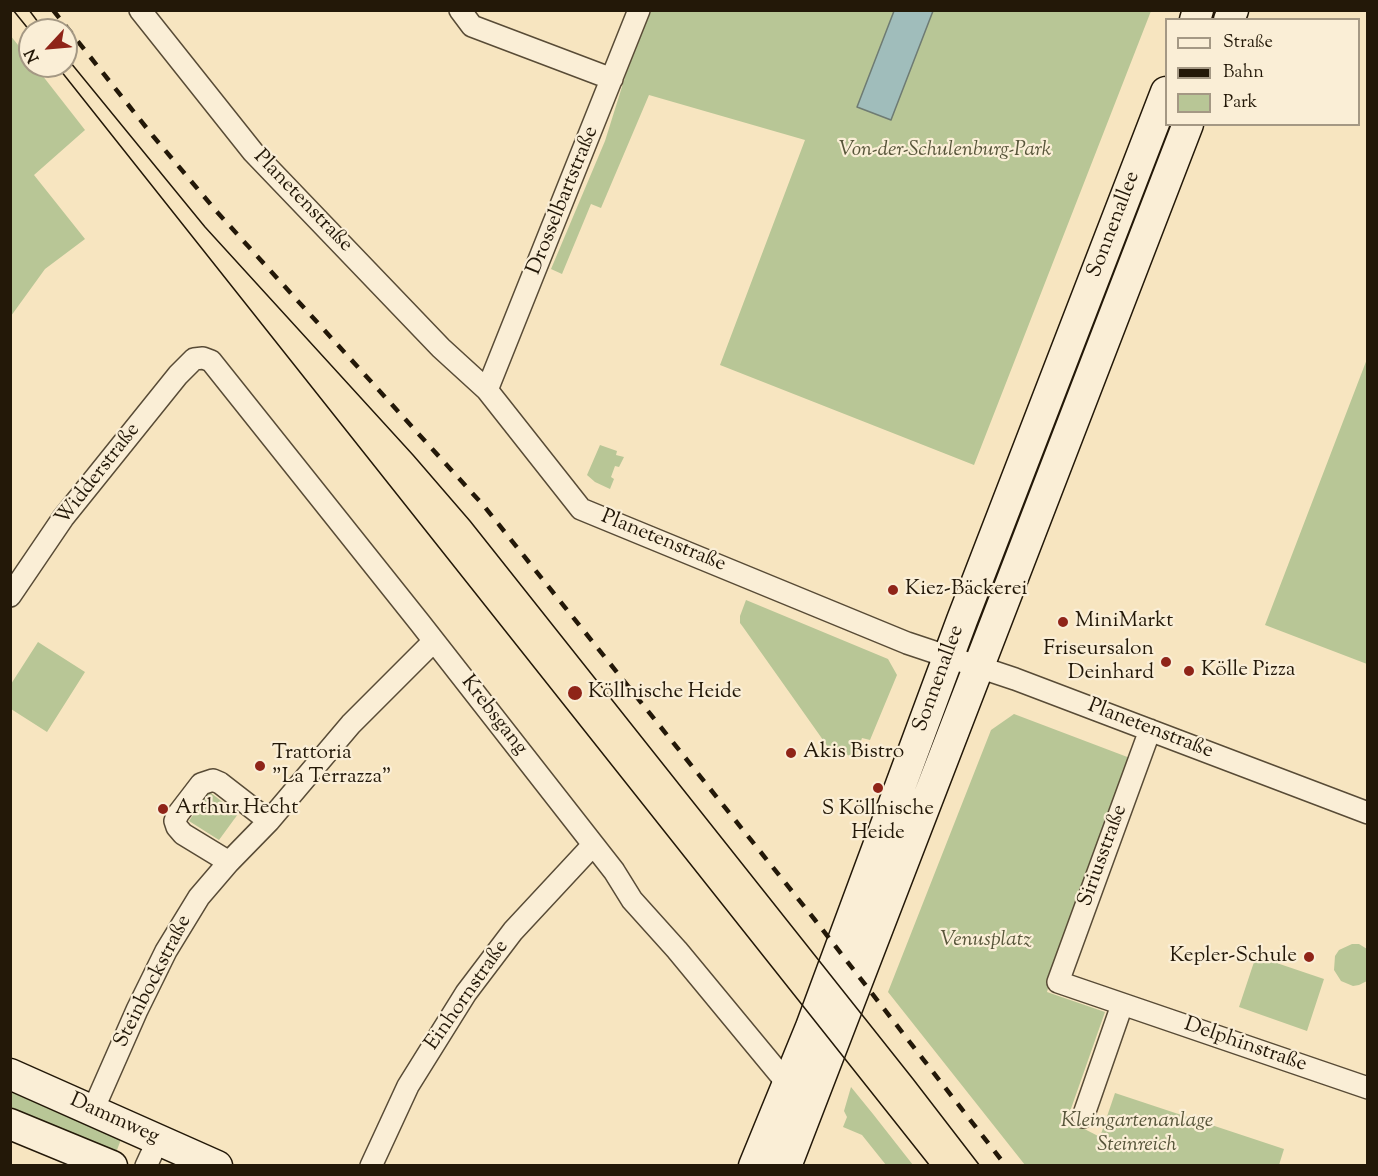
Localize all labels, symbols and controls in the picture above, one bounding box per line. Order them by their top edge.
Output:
north arrow [18,18,78,78]
legend [1165,18,1360,126]
text: Straße [1223,30,1273,56]
text: N [20,44,46,66]
text: Bahn [1223,60,1264,86]
text: Park [1223,90,1257,116]
street label: Drosselbartstraße [523,123,605,279]
park label: Von-der-Schulenburg-Park [839,138,1051,164]
street label: Planetenstraße [247,146,357,258]
street label: Sonnenallee [1083,168,1147,282]
street label: Widderstraße [51,419,147,531]
street label: Planetenstraße [597,506,729,578]
place label: Kiez-Bäckerei [905,577,1027,603]
marker: Kiez-Bäckerei [886,583,900,597]
place label: MiniMarkt [1075,609,1174,635]
marker: MiniMarkt [1056,615,1070,629]
street label: Sonnenallee [909,622,971,736]
place label: Friseursalon Deinhard [1043,637,1154,687]
marker: Friseursalon Deinhard [1159,655,1173,669]
place label: Kölle Pizza [1201,658,1295,684]
marker: Kölle Pizza [1182,664,1196,678]
street label: Krebsgang [454,671,532,761]
place label: Köllnische Heide [588,680,741,706]
marker: Köllnische Heide [566,684,584,702]
street label: Planetenstraße [1084,694,1216,766]
place label: Akis Bistro [803,740,904,766]
place label: Trattoria "La Terrazza" [272,741,391,791]
marker: Akis Bistro [784,746,798,760]
marker: Trattoria "La Terrazza" [253,759,267,773]
marker: S Köllnische Heide [871,781,885,795]
place label: Arthur Hecht [175,796,298,822]
place label: S Köllnische Heide [822,797,934,847]
marker: Arthur Hecht [156,802,170,816]
street label: Siriusstraße [1074,802,1134,910]
street label: Steinbockstraße [110,912,198,1052]
park label: Venusplatz [940,928,1032,954]
street label: Einhornstraße [421,936,515,1056]
place label: Kepler-Schule [1170,944,1297,970]
marker: Kepler-Schule [1302,950,1316,964]
street label: Delphinstraße [1180,1013,1310,1079]
street label: Dammweg [65,1089,163,1151]
park label: Kleingartenanlage Steinreich [1061,1109,1213,1159]

